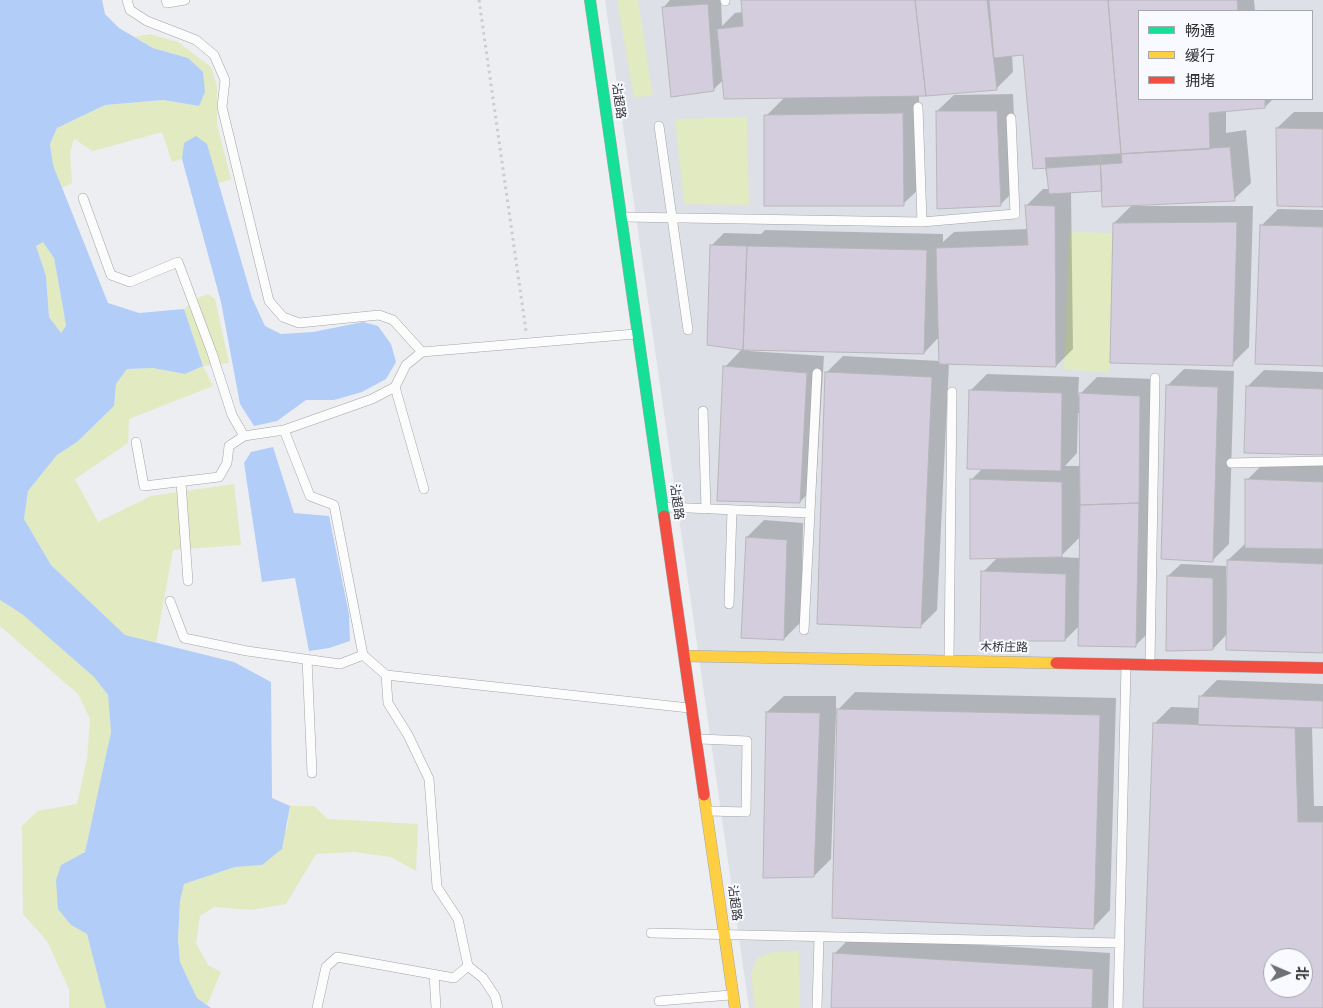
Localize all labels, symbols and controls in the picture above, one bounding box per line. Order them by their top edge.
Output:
legend [1138,10,1313,100]
text: 畅通 [1185,22,1215,40]
text: 缓行 [1185,47,1215,65]
text: 拥堵 [1185,72,1215,90]
street label: 沾超路 [608,82,628,120]
street label: 沾超路 [666,483,686,521]
street label: 木桥庄路 [980,640,1028,656]
street label: 沾超路 [724,884,744,922]
north arrow [1263,948,1313,998]
text: 北 [1294,966,1310,980]

